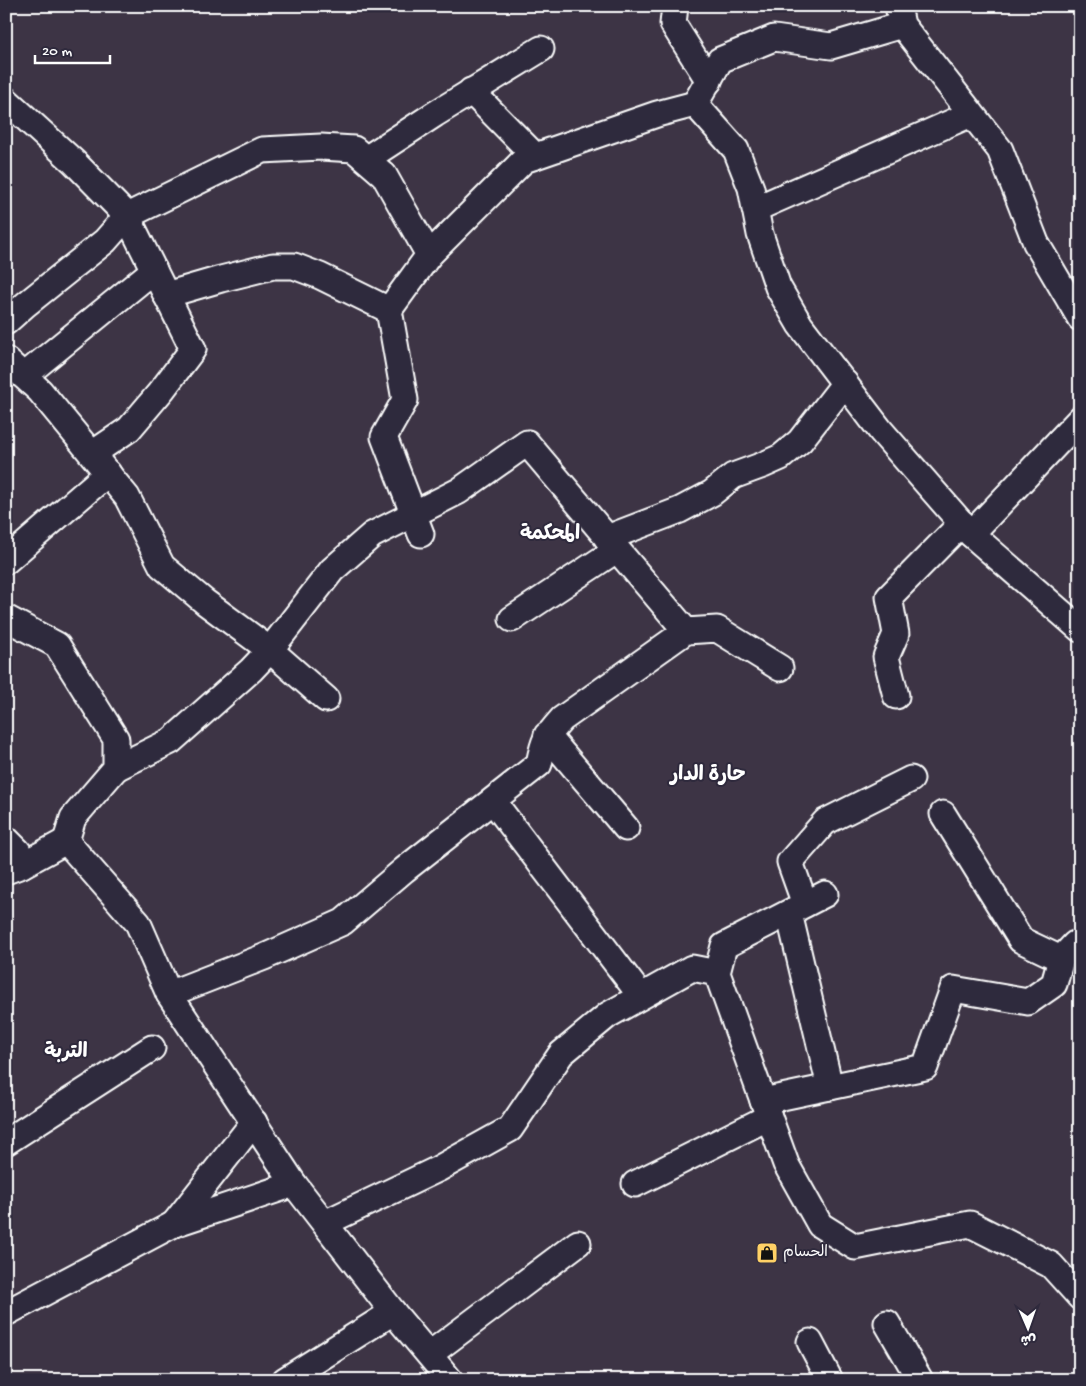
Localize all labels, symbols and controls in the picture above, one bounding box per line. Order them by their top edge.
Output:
scale bar [35,32,110,64]
text: 20 m [42,43,72,61]
district label: المحكمة [520,523,580,547]
district label: حارة الدار [668,764,746,788]
district label: التربة [44,1041,88,1065]
shop icon: الحسام [755,1241,779,1265]
place label: الحسام [783,1244,828,1262]
north arrow [1004,1304,1054,1354]
text: ش [1020,1330,1036,1347]

